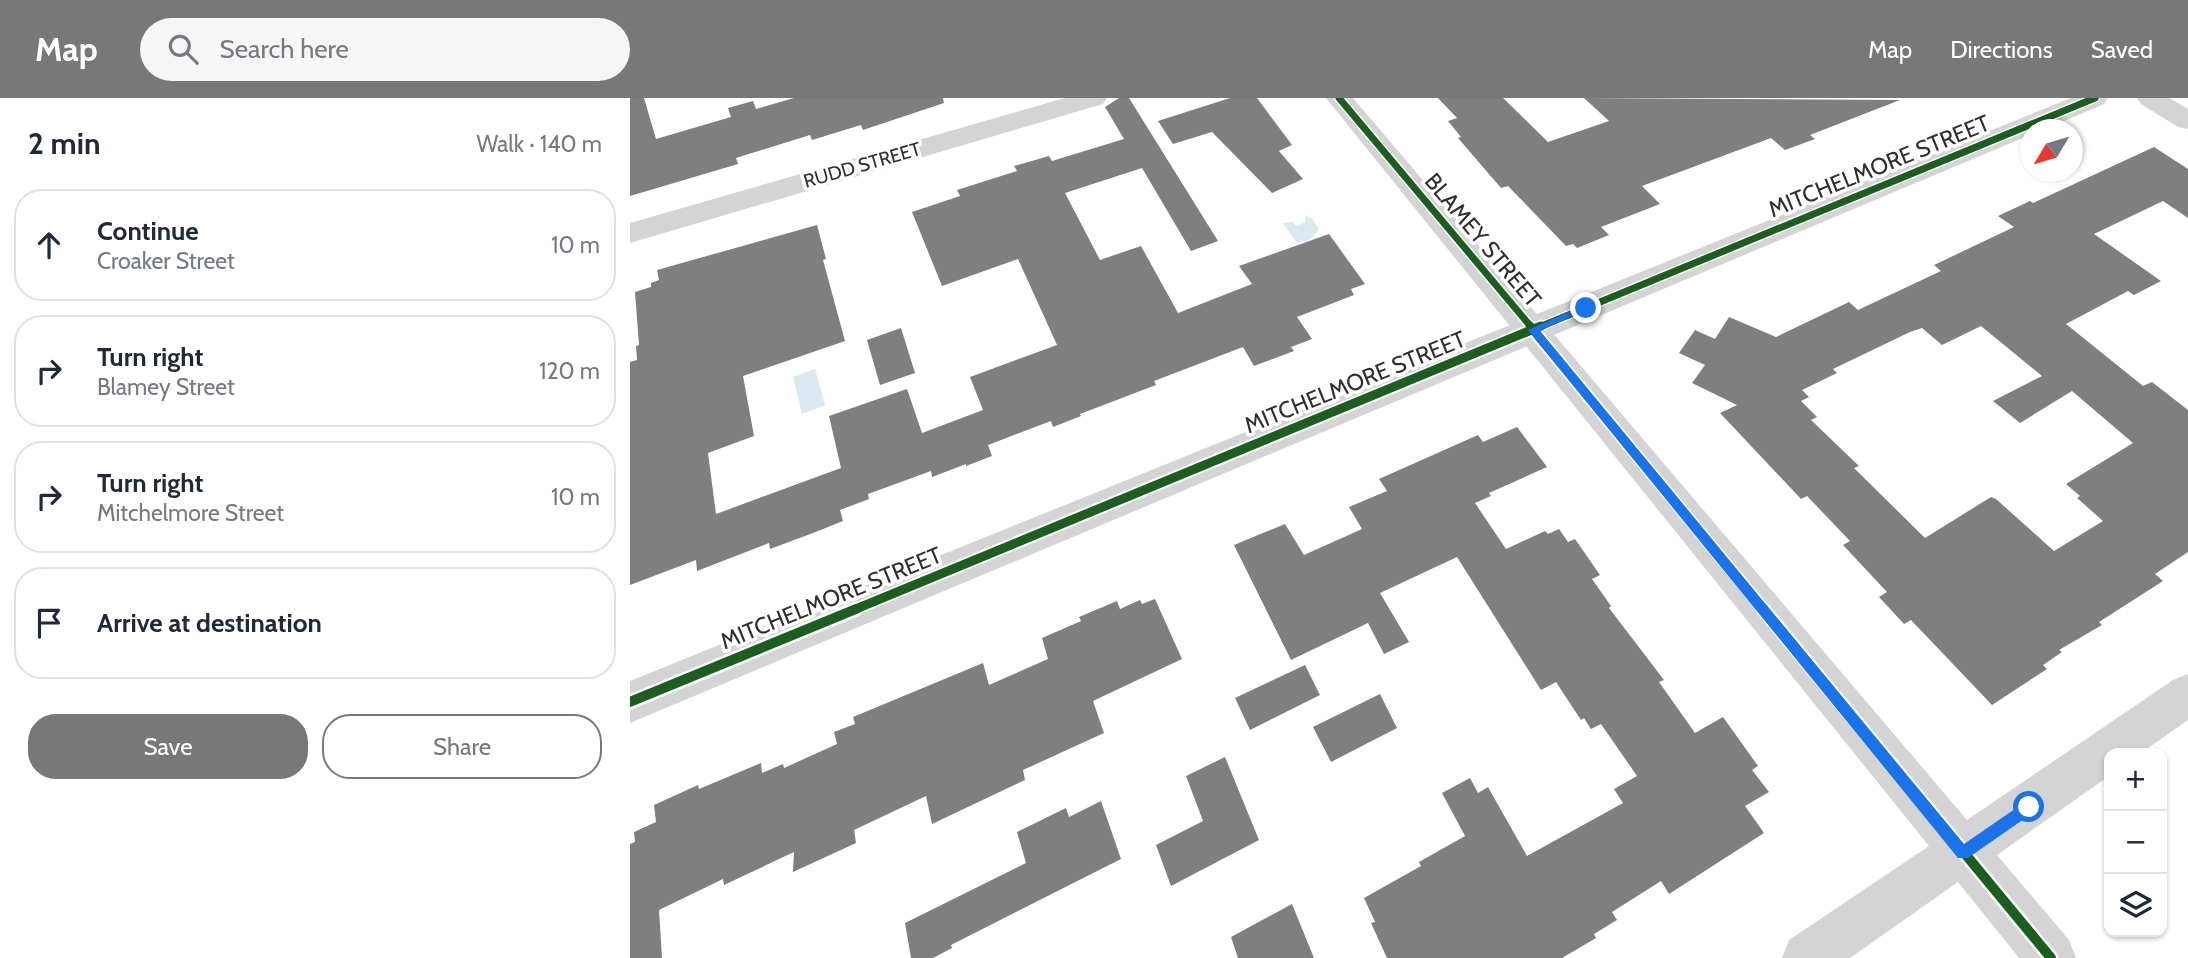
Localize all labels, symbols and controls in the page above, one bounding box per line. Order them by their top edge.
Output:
search box [140,18,630,81]
text: Map [35,29,98,69]
icon: search [164,30,202,68]
text: Search here [220,33,349,65]
text: Map [1868,35,1912,64]
text: Directions [1950,35,2053,64]
text: Saved [2091,35,2153,64]
street label: MITCHELMORE STREET [1764,109,1994,223]
north arrow [2020,119,2083,182]
text: 2 min [28,125,100,162]
text: Walk · 140 m [476,130,602,158]
street label: RUDD STREET [801,137,923,193]
street label: BLAMEY STREET [1419,167,1547,313]
text: Continue [97,215,199,247]
icon: ahead [30,226,68,264]
text: 10 m [551,231,600,259]
text: Croaker Street [97,247,235,275]
route end [1570,292,1601,323]
street label: MITCHELMORE STREET [1240,325,1470,439]
text: Turn right [97,341,203,373]
icon: right [30,352,68,390]
text: 120 m [539,357,600,385]
text: Blamey Street [97,373,235,401]
text: Turn right [97,467,203,499]
icon: right [30,478,68,516]
text: 10 m [551,483,600,511]
text: Mitchelmore Street [97,499,284,527]
street label: MITCHELMORE STREET [716,541,946,655]
icon: arrive [30,604,68,642]
text: Arrive at destination [97,607,322,639]
button: Save [28,714,308,779]
button: Share [322,714,602,779]
map controls [2104,748,2167,937]
button: + [2104,748,2167,811]
route start [2013,791,2044,822]
button: − [2104,811,2167,874]
button: layers [2104,874,2167,937]

